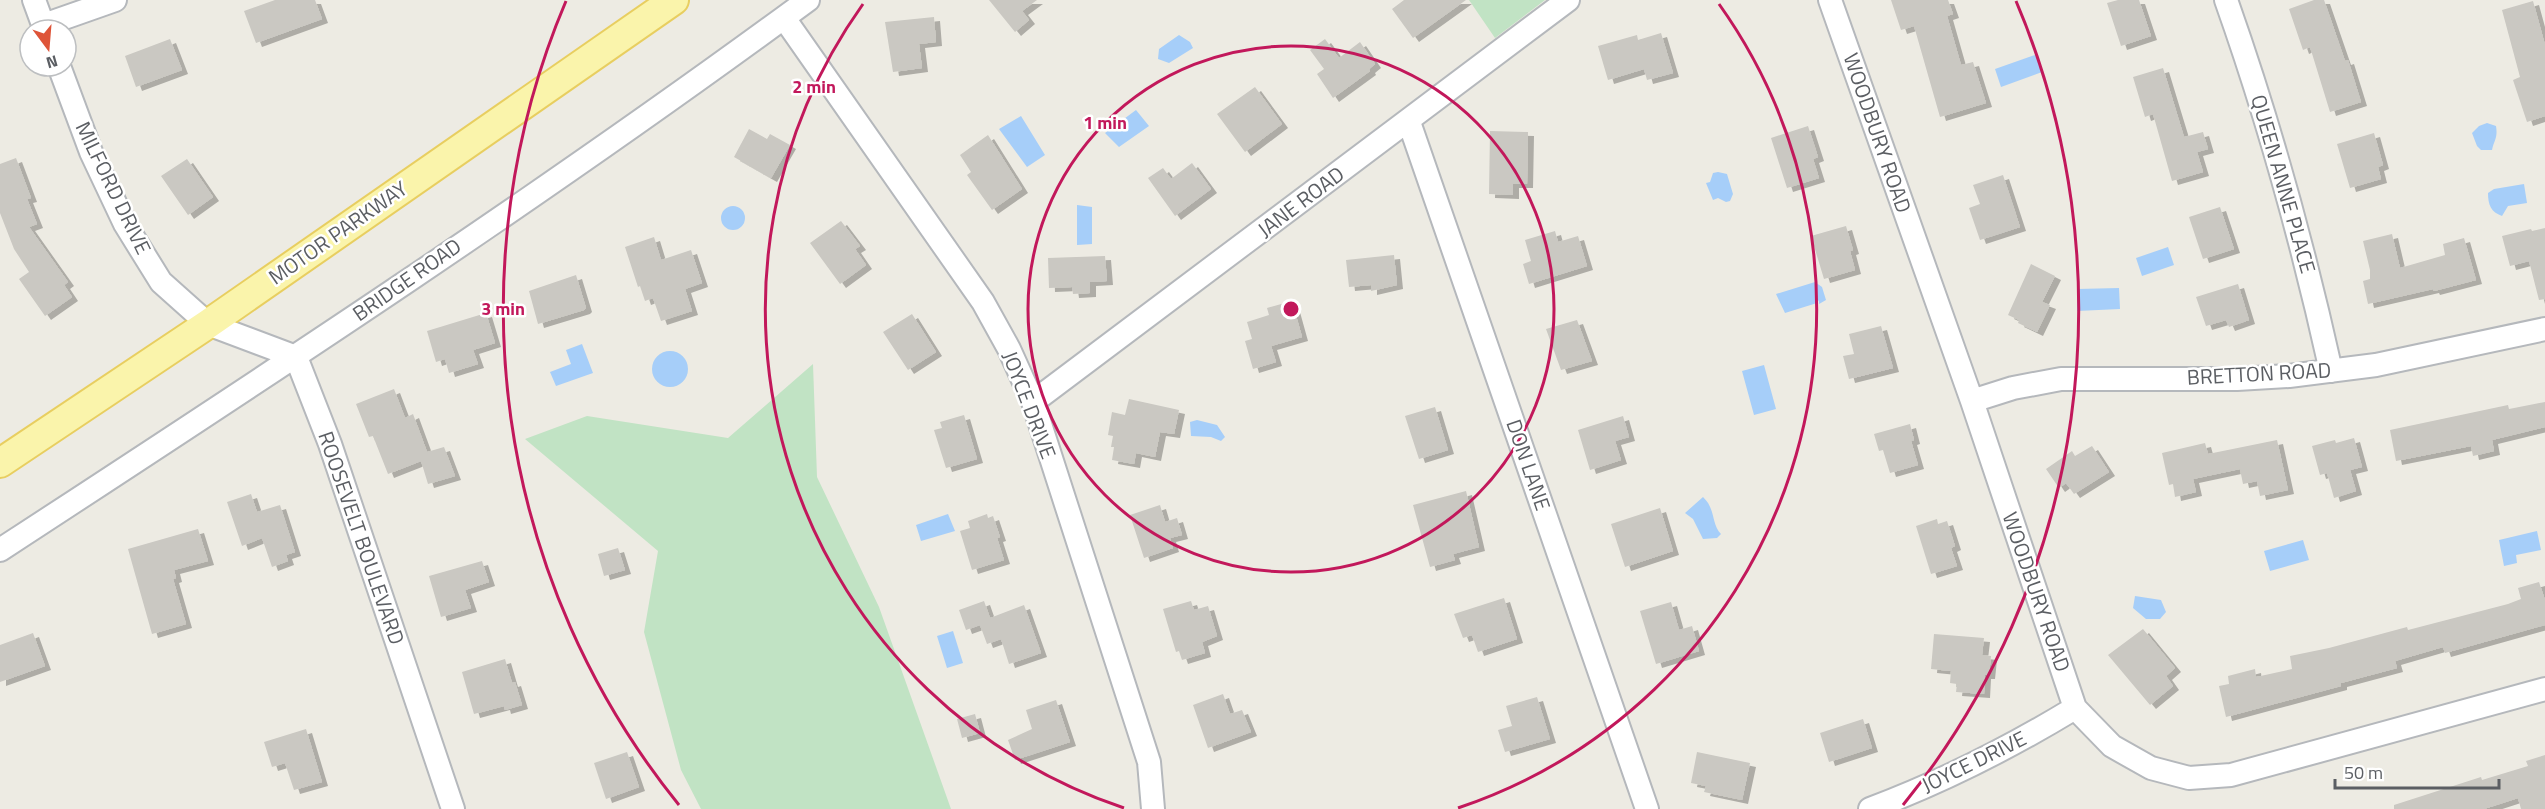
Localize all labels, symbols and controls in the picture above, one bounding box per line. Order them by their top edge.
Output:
north arrow [18,18,78,78]
street label: WOODBURY ROAD [1836,48,1920,217]
text: N [43,49,61,75]
text: 2 min [792,73,836,100]
street label: QUEEN ANNE PLACE [2243,91,2325,277]
text: 1 min [1083,109,1127,136]
street label: MILFORD DRIVE [68,116,160,259]
street label: JANE ROAD [1250,158,1351,245]
street label: MOTOR PARKWAY [261,172,414,292]
street label: BRIDGE ROAD [345,230,467,329]
text: 3 min [481,295,525,322]
centre of rings [1281,299,1301,319]
street label: JOYCE DRIVE [995,346,1065,463]
street label: BRETTON ROAD [2186,353,2332,393]
street label: DON LANE [1498,415,1559,515]
street label: ROOSEVELT BOULEVARD [310,427,414,649]
street label: WOODBURY ROAD [1995,507,2079,676]
street label: JOYCE DRIVE [1916,722,2031,800]
scale bar [2335,752,2498,790]
text: 50 m [2344,759,2383,786]

